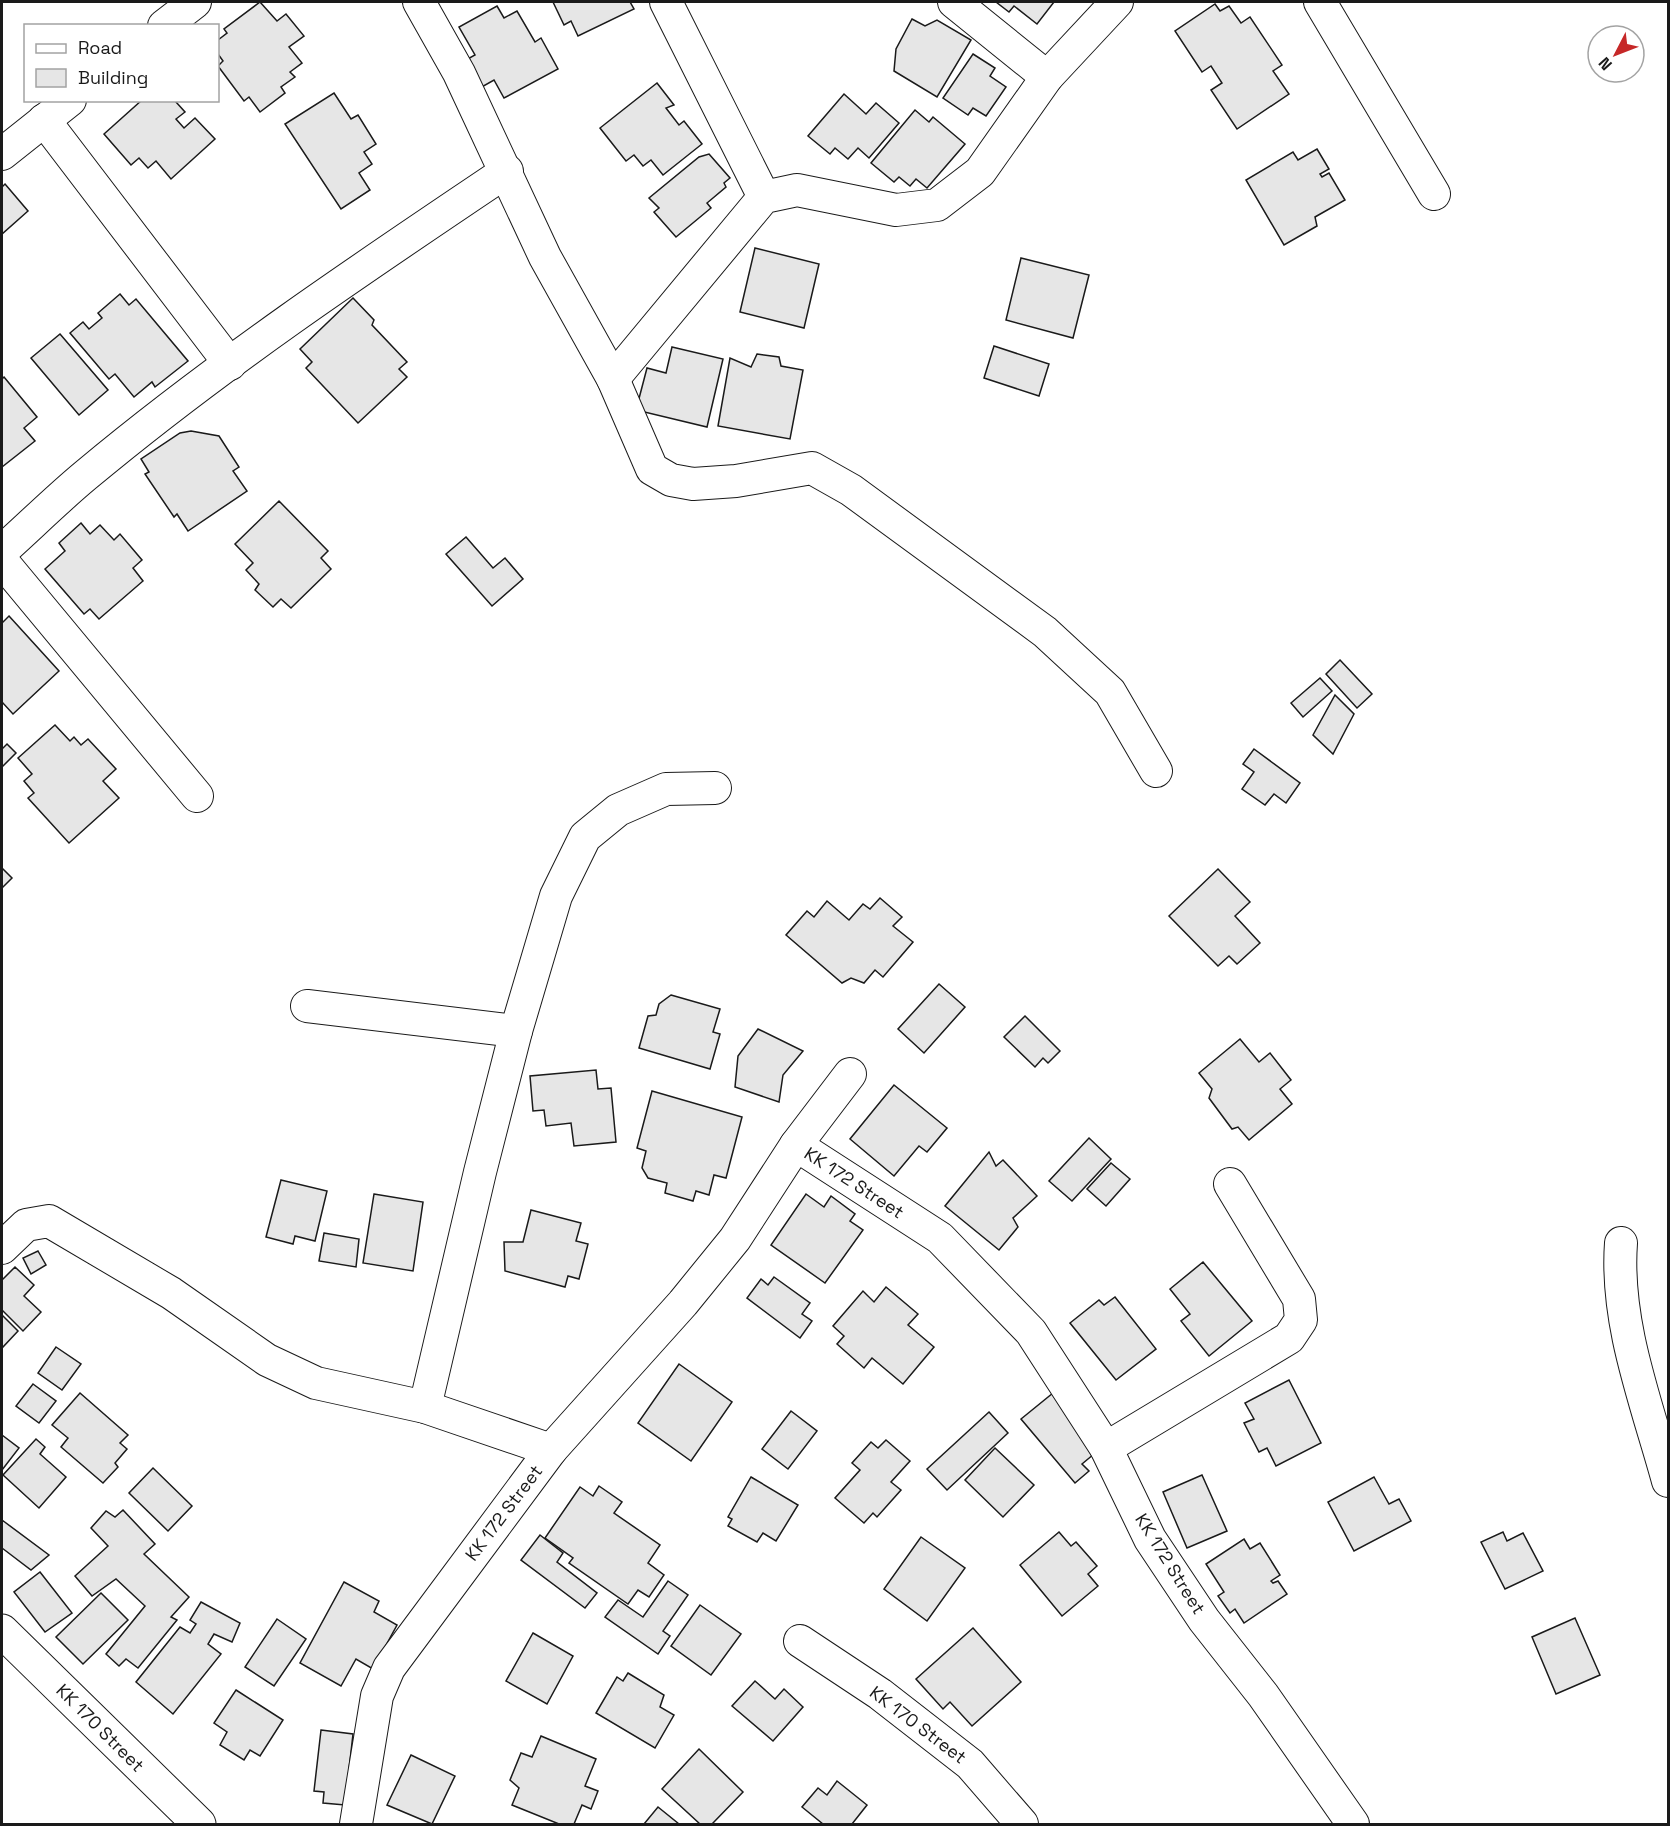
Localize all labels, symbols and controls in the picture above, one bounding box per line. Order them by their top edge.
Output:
legend [24,24,219,102]
north arrow [1586,24,1646,84]
text: Road [78,36,122,59]
text: N [1594,53,1617,75]
text: Building [78,66,148,89]
street label: KK 172 Street [800,1142,909,1223]
street label: KK 172 Street [460,1460,547,1565]
street label: KK 172 Street [1130,1509,1211,1618]
street label: KK 170 Street [51,1679,149,1777]
street label: KK 170 Street [865,1681,971,1768]

